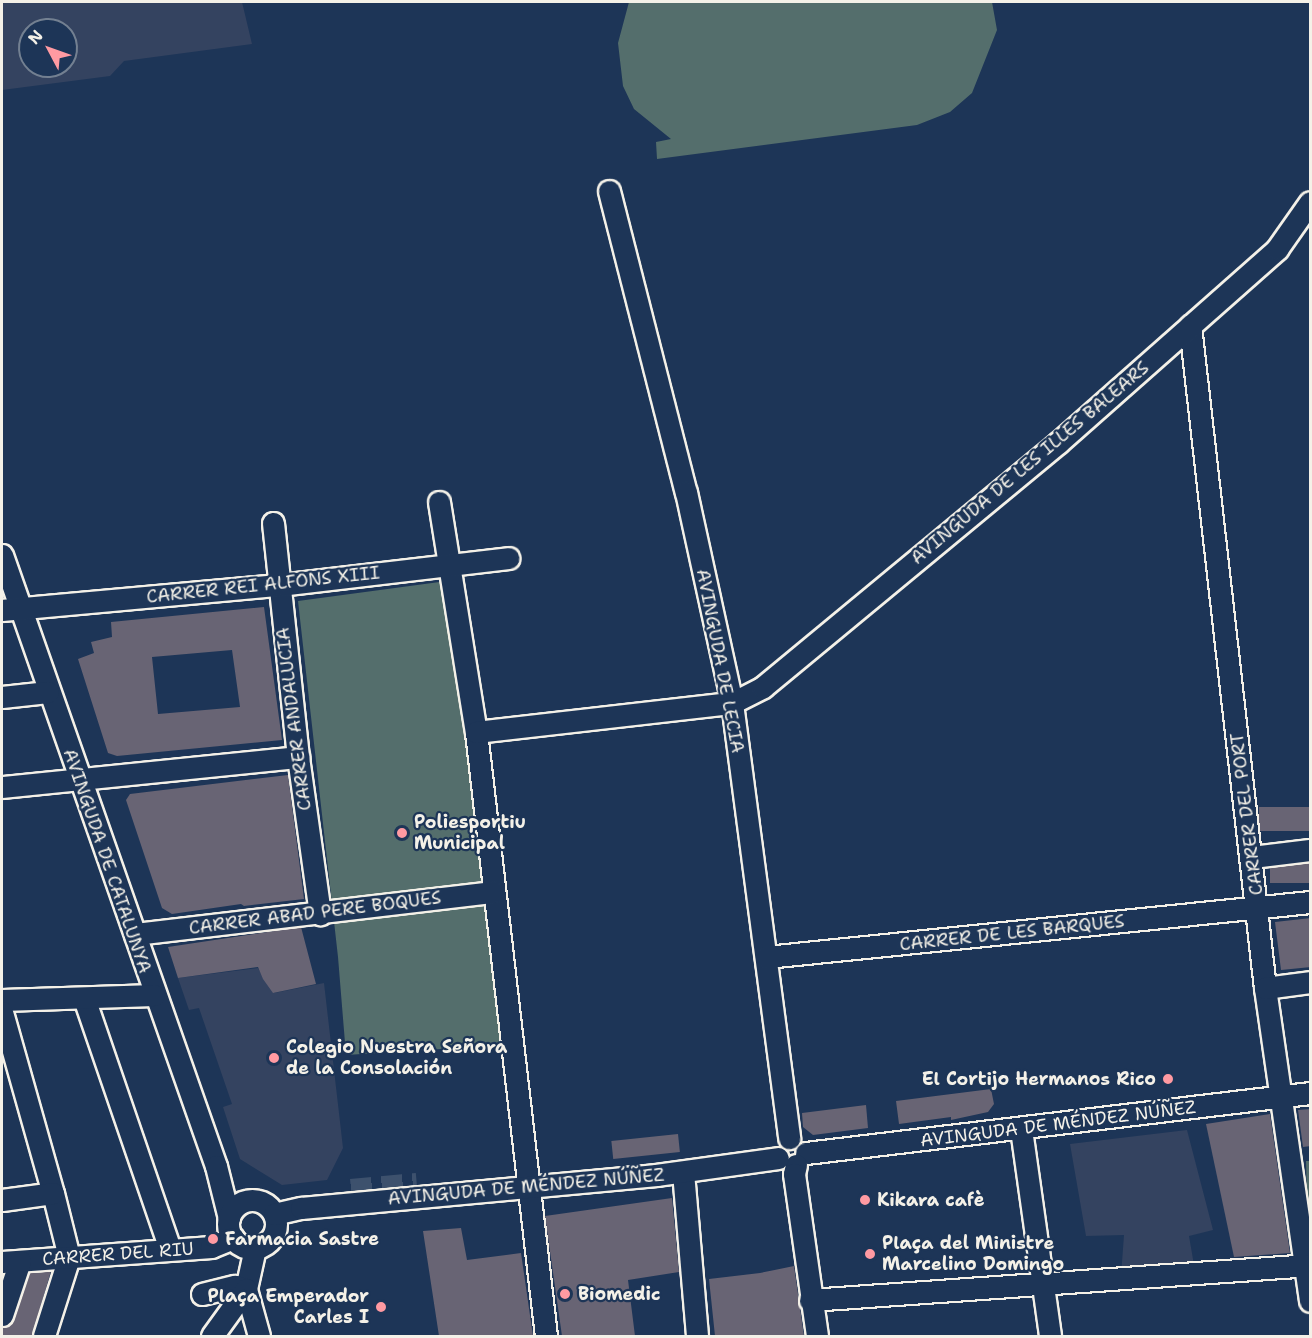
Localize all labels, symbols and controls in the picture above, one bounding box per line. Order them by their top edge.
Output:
north arrow [18,18,78,78]
text: N [23,25,48,49]
street label: AVINGUDA DE LES ILLES BALEARS [906,357,1154,569]
street label: CARRER REI ALFONS XIII [145,562,381,608]
street label: AVINGUDA DE LECIA [692,567,748,755]
street label: CARRER ANDALUCIA [272,626,316,812]
street label: CARRER DEL PORT [1226,731,1268,897]
street label: AVINGUDA DE CATALUNYA [58,746,156,976]
place label: Poliesportiu Municipal [414,812,526,854]
marker: Poliesportiu Municipal [395,826,409,840]
street label: CARRER ABAD PERE BOQUES [188,887,442,939]
street label: CARRER DE LES BARQUES [898,910,1126,956]
place label: Colegio Nuestra Señora de la Consolación [286,1037,507,1080]
marker: Colegio Nuestra Señora de la Consolación [267,1051,281,1065]
place label: El Cortijo Hermanos Rico [922,1068,1156,1090]
marker: El Cortijo Hermanos Rico [1161,1072,1175,1086]
street label: AVINGUDA DE MÉNDEZ NÚÑEZ [919,1096,1197,1152]
street label: AVINGUDA DE MÉNDEZ NÚÑEZ [387,1164,665,1210]
place label: Kikara cafè [877,1189,984,1211]
marker: Kikara cafè [858,1193,872,1207]
place label: Farmacia Sastre [225,1228,379,1250]
marker: Farmacia Sastre [206,1232,220,1246]
place label: Plaça del Ministre Marcelino Domingo [882,1233,1064,1276]
street label: CARRER DEL RIU [42,1238,194,1270]
marker: Plaça del Ministre Marcelino Domingo [863,1247,877,1261]
place label: Biomedic [578,1283,661,1305]
marker: Biomedic [556,1285,574,1303]
place label: Plaça Emperador Carles I [207,1286,369,1328]
marker: Plaça Emperador Carles I [374,1300,388,1314]

